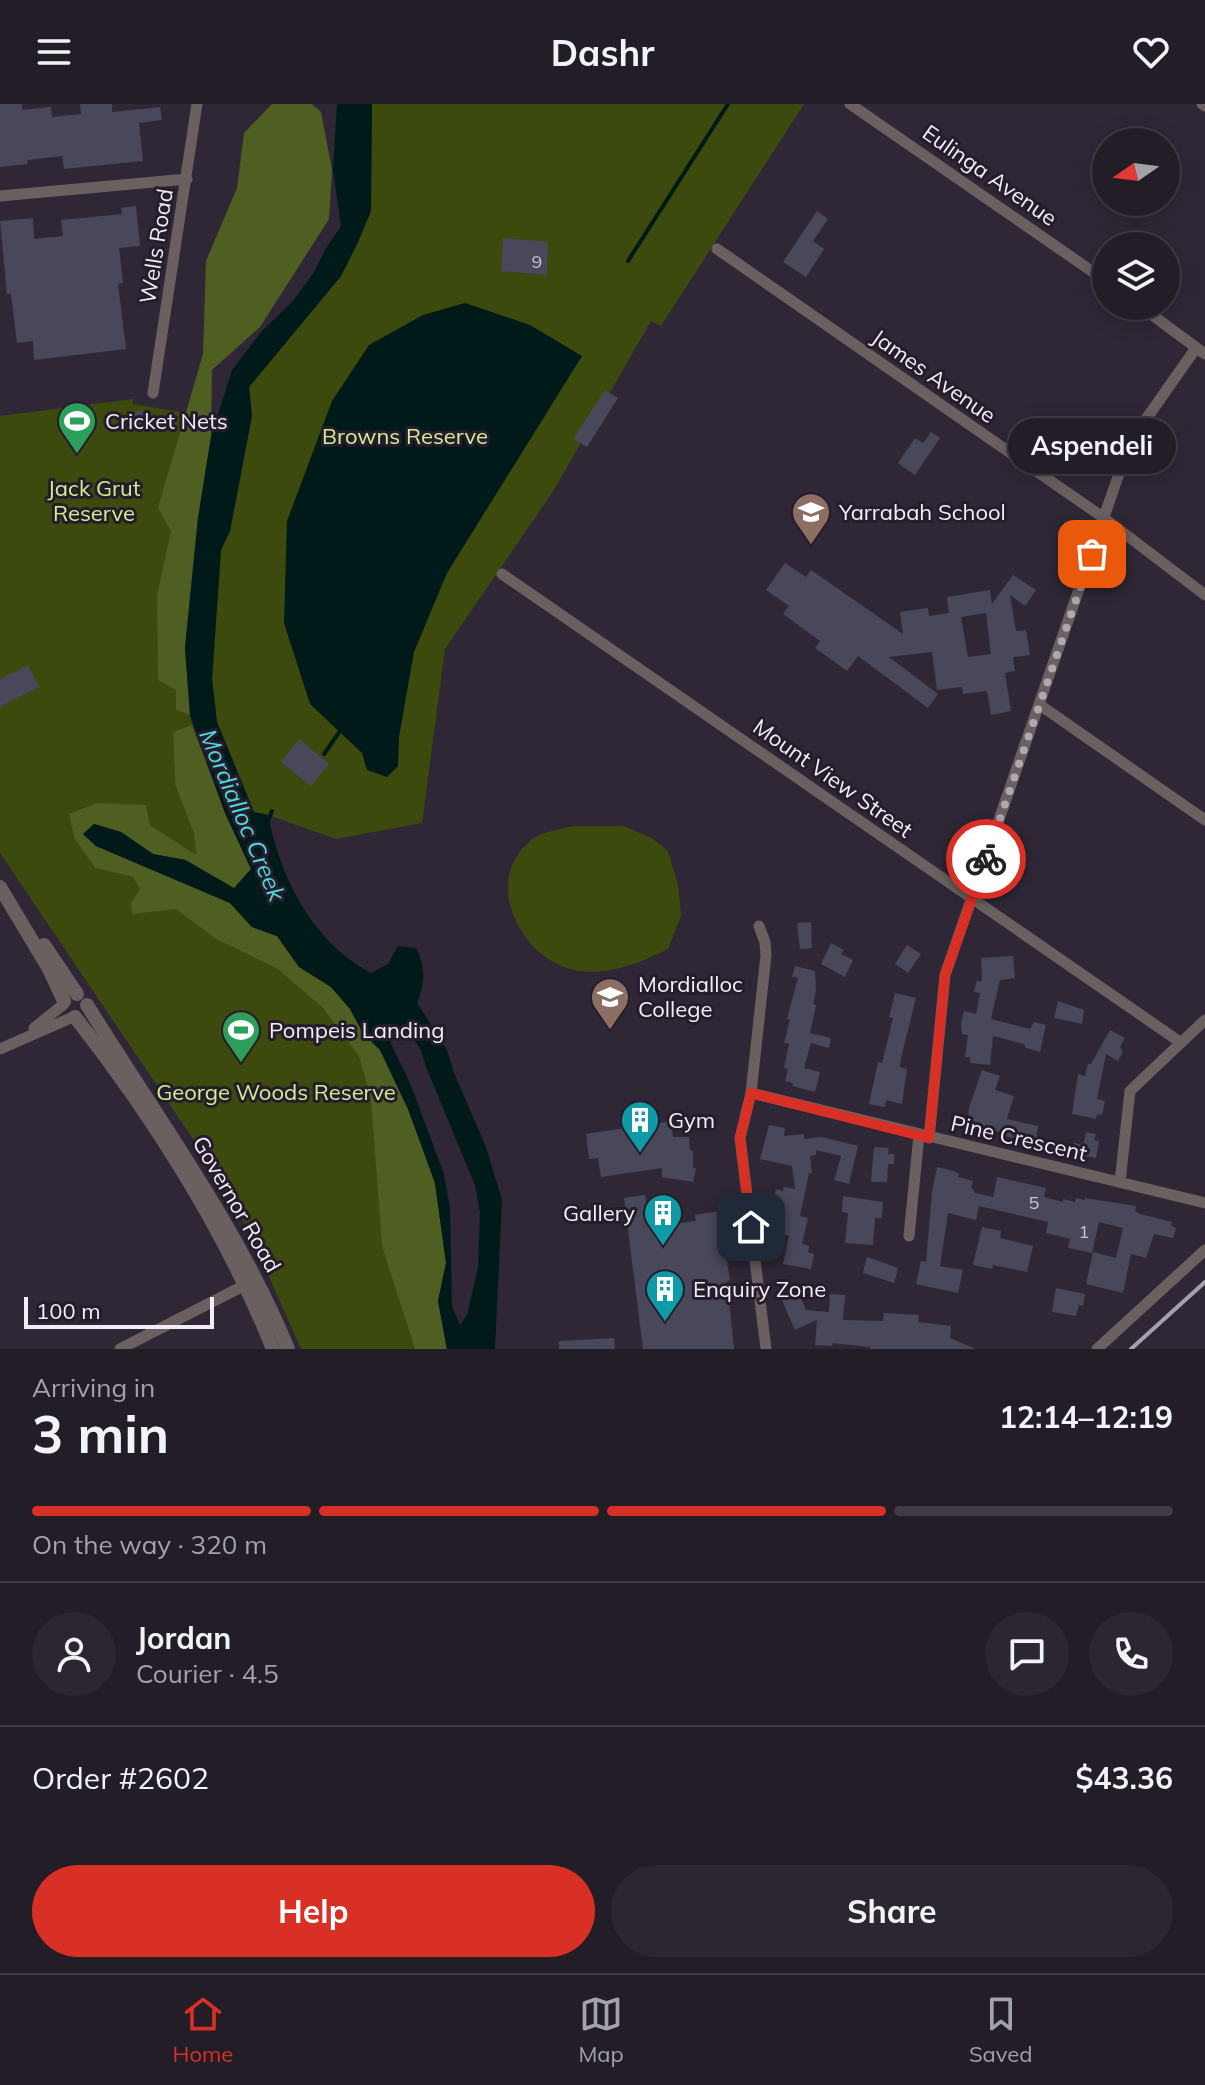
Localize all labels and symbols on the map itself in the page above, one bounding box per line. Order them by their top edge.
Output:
street label: Eulinga Avenue [917,118,1063,232]
north arrow [1092,128,1180,216]
street label: Wells Road [133,186,179,306]
house number: 9 [532,250,542,273]
street label: James Avenue [867,323,1001,429]
sports icon: Cricket Nets [56,400,98,455]
place label: Cricket Nets [105,407,228,435]
callout: Aspendeli [1008,418,1176,474]
park label: Browns Reserve [322,422,488,450]
park label: Jack Grut Reserve [48,474,141,527]
school or university icon: Yarrabah School [790,491,832,546]
place label: Yarrabah School [838,498,1006,526]
pin [1058,520,1126,588]
street label: Mount View Street [748,712,919,844]
water label: Mordialloc Creek [193,724,293,906]
courier [946,819,1026,899]
place label: Mordialloc College [638,970,743,1023]
school or university icon: Mordialloc College [589,976,631,1031]
sports icon: Pompeis Landing [220,1009,262,1064]
place label: Pompeis Landing [269,1016,444,1044]
park label: George Woods Reserve [156,1078,396,1106]
building icon: Gym [619,1099,661,1154]
place label: Gym [668,1106,715,1134]
street label: Pine Crescent [948,1109,1090,1167]
street label: Governor Road [187,1131,287,1277]
house number: 5 [1029,1191,1040,1214]
building icon: Gallery [642,1192,684,1247]
pin [717,1193,785,1261]
place label: Gallery [563,1199,635,1227]
house number: 1 [1079,1220,1089,1243]
building icon: Enquiry Zone [644,1268,686,1323]
place label: Enquiry Zone [693,1275,826,1303]
scale bar [24,1293,214,1329]

